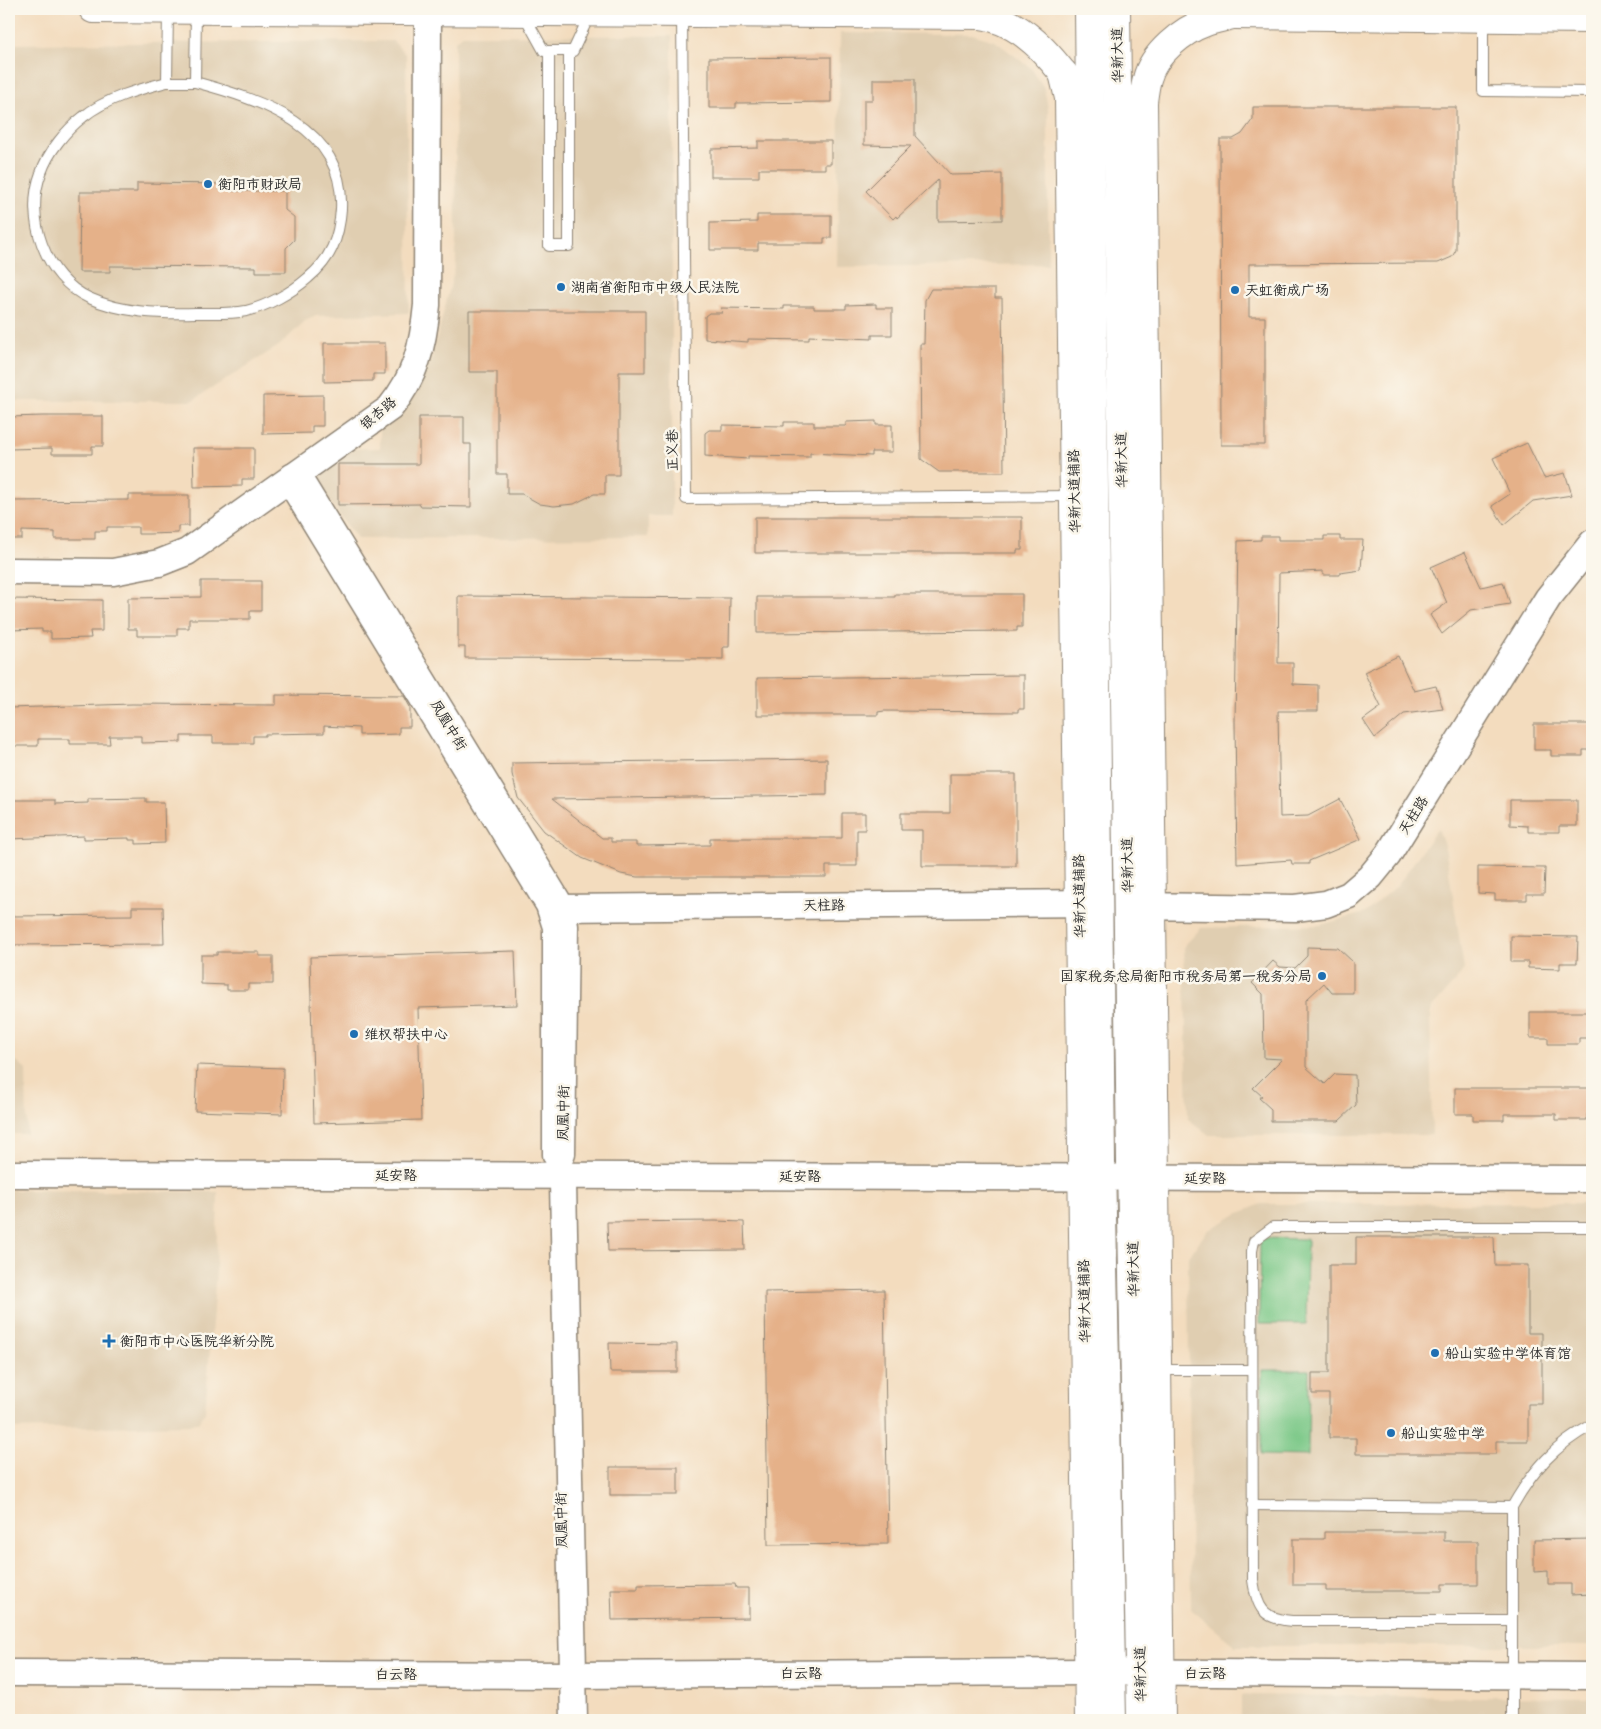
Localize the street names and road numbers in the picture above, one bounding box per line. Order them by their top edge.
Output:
street label: 华新大道 [1106,27,1127,83]
street label: 银杏路 [355,391,401,434]
street label: 正义巷 [661,428,682,471]
street label: 华新大道 [1110,432,1131,488]
street label: 华新大道辅路 [1062,449,1085,533]
street label: 凤凰中街 [426,695,473,754]
street label: 天柱路 [1393,791,1433,838]
street label: 华新大道 [1116,837,1137,893]
street label: 华新大道辅路 [1067,854,1090,938]
street label: 天柱路 [803,894,845,915]
street label: 凤凰中街 [552,1085,573,1141]
street label: 延安路 [375,1164,417,1185]
street label: 延安路 [779,1165,821,1186]
street label: 延安路 [1184,1167,1226,1188]
street label: 华新大道 [1122,1241,1143,1297]
street label: 华新大道辅路 [1072,1259,1095,1343]
street label: 凤凰中街 [550,1492,571,1548]
street label: 华新大道 [1129,1646,1150,1702]
street label: 白云路 [780,1662,822,1683]
street label: 白云路 [1184,1662,1226,1683]
street label: 白云路 [375,1663,417,1684]

